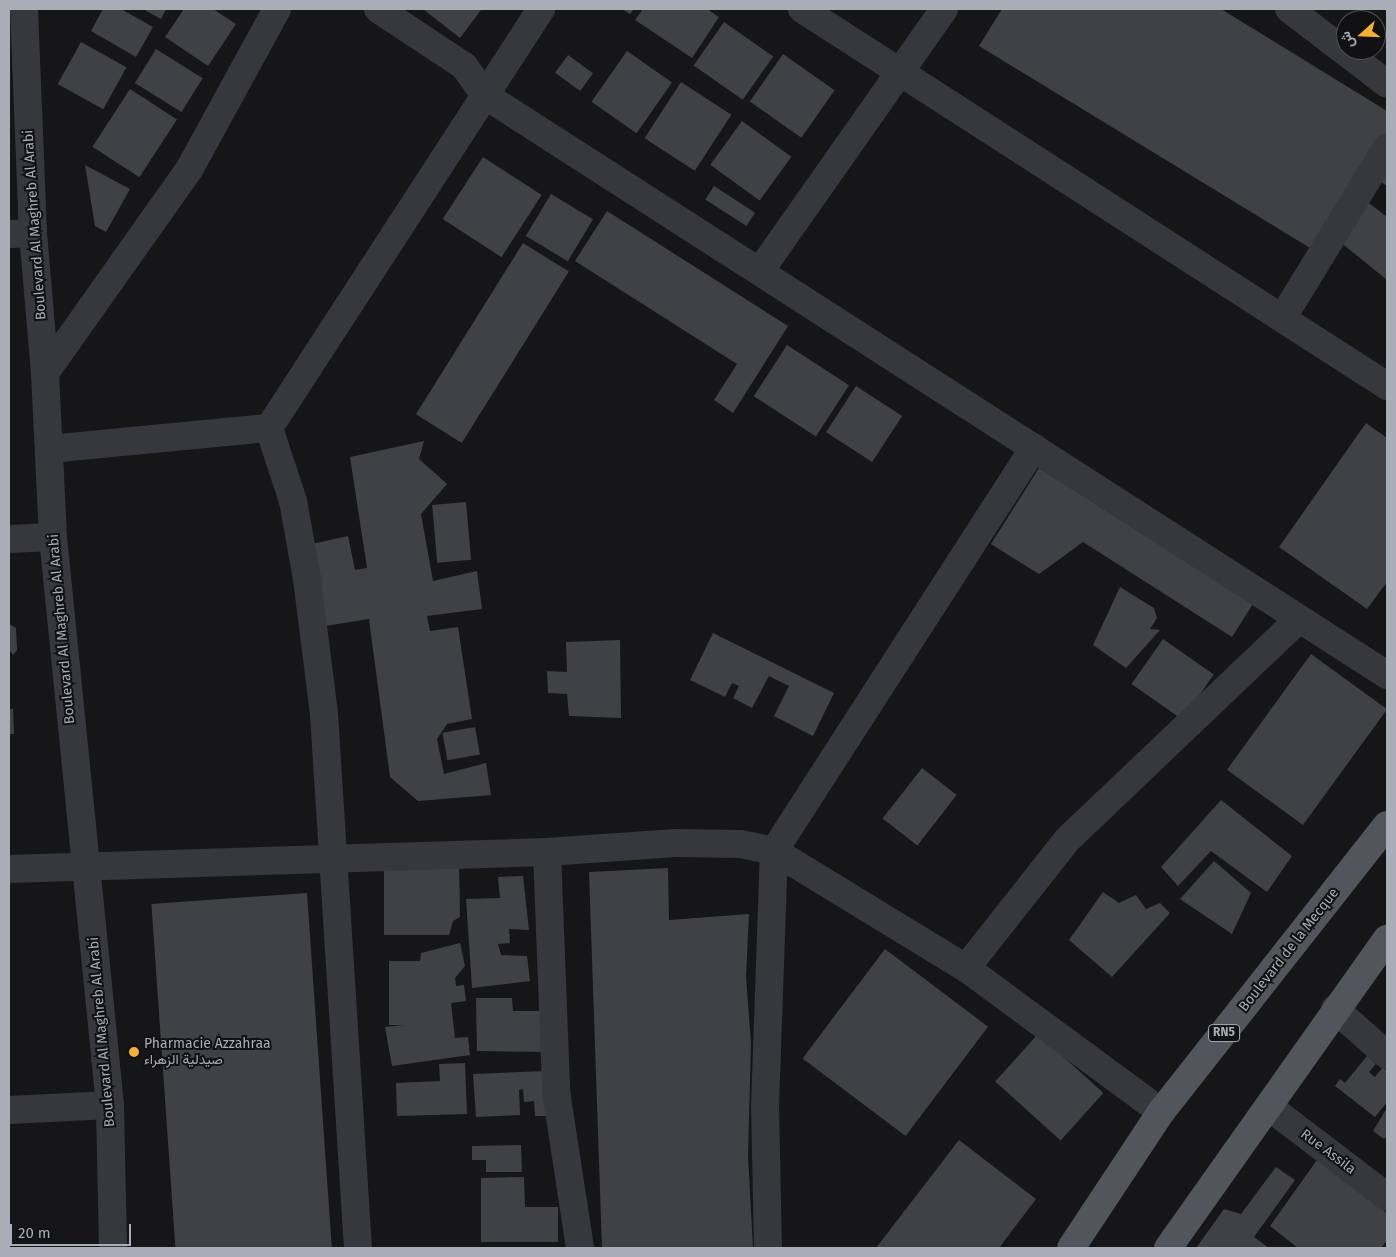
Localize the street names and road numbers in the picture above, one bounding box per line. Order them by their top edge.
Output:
street label: Boulevard Al Maghreb Al Arabi [20,129,50,321]
street label: Boulevard Al Maghreb Al Arabi [45,533,79,725]
street label: Boulevard de la Mecque [1236,885,1342,1015]
street label: Boulevard Al Maghreb Al Arabi [85,936,119,1128]
road number: RN5 [1208,1024,1240,1042]
street label: Rue Assila [1297,1126,1359,1178]

